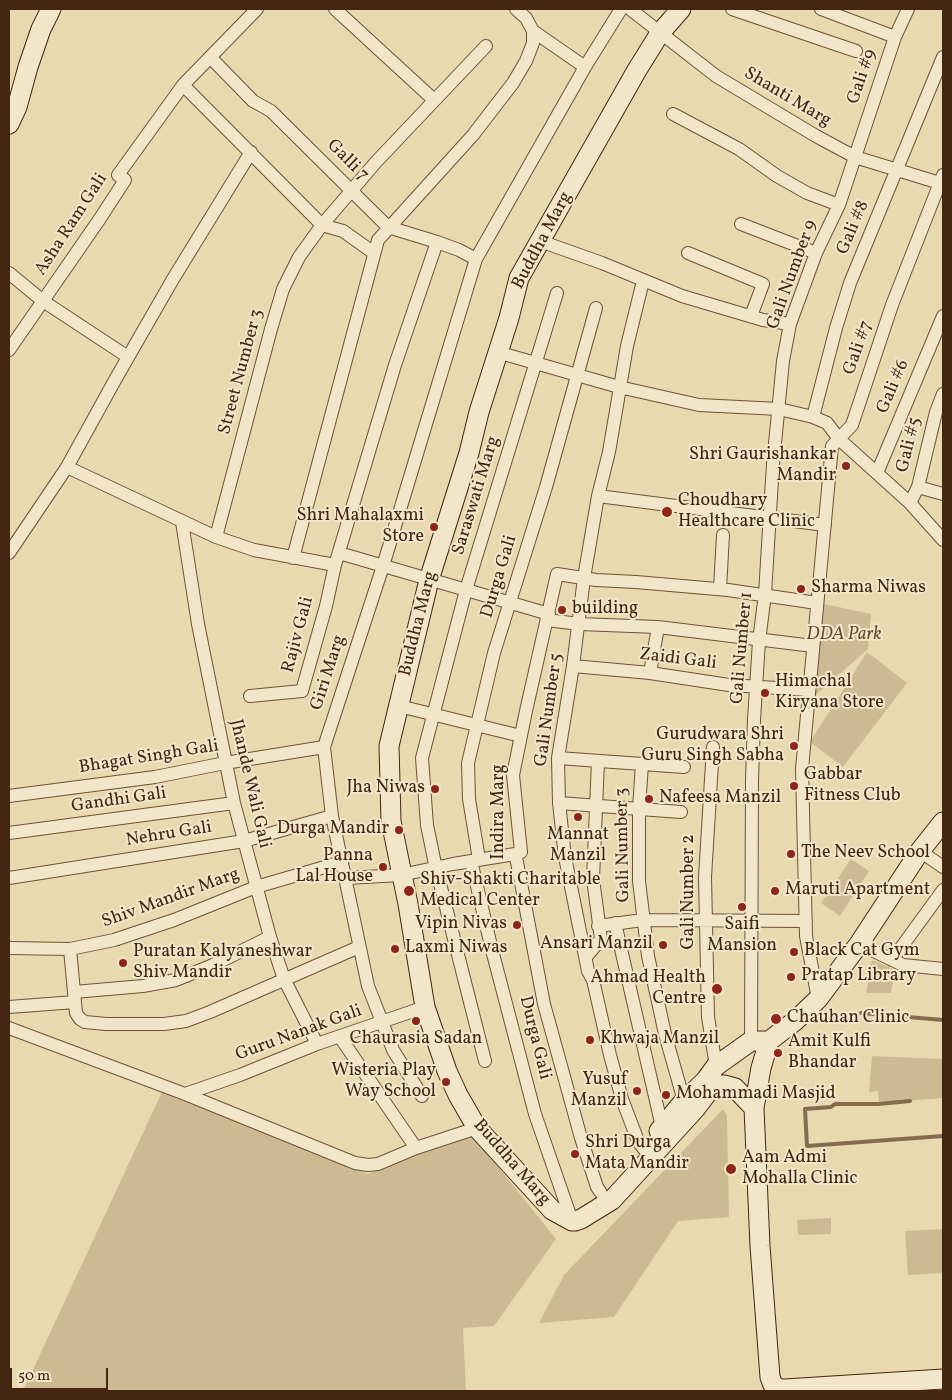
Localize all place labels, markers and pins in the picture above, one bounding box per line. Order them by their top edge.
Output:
place label: Shri Gaurishankar Mandir [689,445,836,488]
marker: Shri Gaurishankar Mandir [840,460,852,472]
place label: Choudhary Healthcare Clinic [678,491,815,534]
marker: Choudhary Healthcare Clinic [660,505,674,519]
place label: Shri Mahalaxmi Store [296,506,424,548]
marker: Shri Mahalaxmi Store [428,521,440,533]
place label: Sharma Niwas [811,578,926,600]
marker: Sharma Niwas [795,583,807,595]
place label: building [572,599,638,621]
marker: building [556,604,568,616]
place label: Himachal Kiryana Store [775,672,884,714]
marker: Himachal Kiryana Store [759,687,771,699]
place label: Gurudwara Shri Guru Singh Sabha [642,725,784,768]
marker: Gurudwara Shri Guru Singh Sabha [788,740,800,752]
place label: Gabbar Fitness Club [804,765,901,808]
place label: Jha Niwas [346,778,425,800]
marker: Gabbar Fitness Club [788,780,800,792]
marker: Jha Niwas [429,783,441,795]
place label: Nafeesa Manzil [659,788,781,810]
marker: Nafeesa Manzil [643,793,655,805]
marker: Mannat Manzil [572,811,584,823]
place label: Durga Mandir [277,819,389,841]
marker: Durga Mandir [393,824,405,836]
place label: Mannat Manzil [547,825,609,868]
place label: The Neev School [801,843,930,865]
place label: Panna Lal House [295,846,373,889]
marker: The Neev School [785,848,797,860]
marker: Panna Lal House [377,861,389,873]
place label: Shiv-Shakti Charitable Medical Center [420,870,601,912]
place label: Maruti Apartment [785,880,930,902]
marker: Shiv-Shakti Charitable Medical Center [402,884,416,898]
marker: Maruti Apartment [769,885,781,897]
marker: Saifi Mansion [736,901,748,913]
place label: Vipin Nivas [415,914,507,936]
place label: Saifi Mansion [707,915,777,958]
marker: Vipin Nivas [511,919,523,931]
place label: Ansari Manzil [540,934,653,956]
place label: Laxmi Niwas [405,938,508,960]
marker: Ansari Manzil [657,939,669,951]
place label: Black Cat Gym [804,941,920,963]
place label: Puratan Kalyaneshwar Shiv Mandir [133,942,312,984]
marker: Laxmi Niwas [389,943,401,955]
marker: Black Cat Gym [788,946,800,958]
marker: Puratan Kalyaneshwar Shiv Mandir [117,957,129,969]
place label: Pratap Library [801,966,916,988]
place label: Ahmad Health Centre [590,968,706,1011]
marker: Pratap Library [785,971,797,983]
marker: Ahmad Health Centre [710,982,724,996]
place label: Chauhan Clinic [787,1008,909,1030]
marker: Chauhan Clinic [769,1012,783,1026]
marker: Chaurasia Sadan [410,1015,422,1027]
place label: Chaurasia Sadan [350,1029,482,1051]
place label: Khwaja Manzil [600,1029,719,1051]
place label: Amit Kulfi Bhandar [788,1032,871,1074]
marker: Khwaja Manzil [584,1034,596,1046]
marker: Amit Kulfi Bhandar [772,1047,784,1059]
place label: Wisteria Play Way School [331,1061,436,1104]
place label: Yusuf Manzil [571,1070,627,1112]
marker: Wisteria Play Way School [440,1076,452,1088]
place label: Mohammadi Masjid [676,1084,836,1106]
marker: Yusuf Manzil [631,1085,643,1097]
marker: Mohammadi Masjid [660,1089,672,1101]
place label: Shri Durga Mata Mandir [585,1133,689,1176]
marker: Shri Durga Mata Mandir [569,1148,581,1160]
place label: Aam Admi Mohalla Clinic [742,1148,858,1190]
marker: Aam Admi Mohalla Clinic [724,1162,738,1176]

